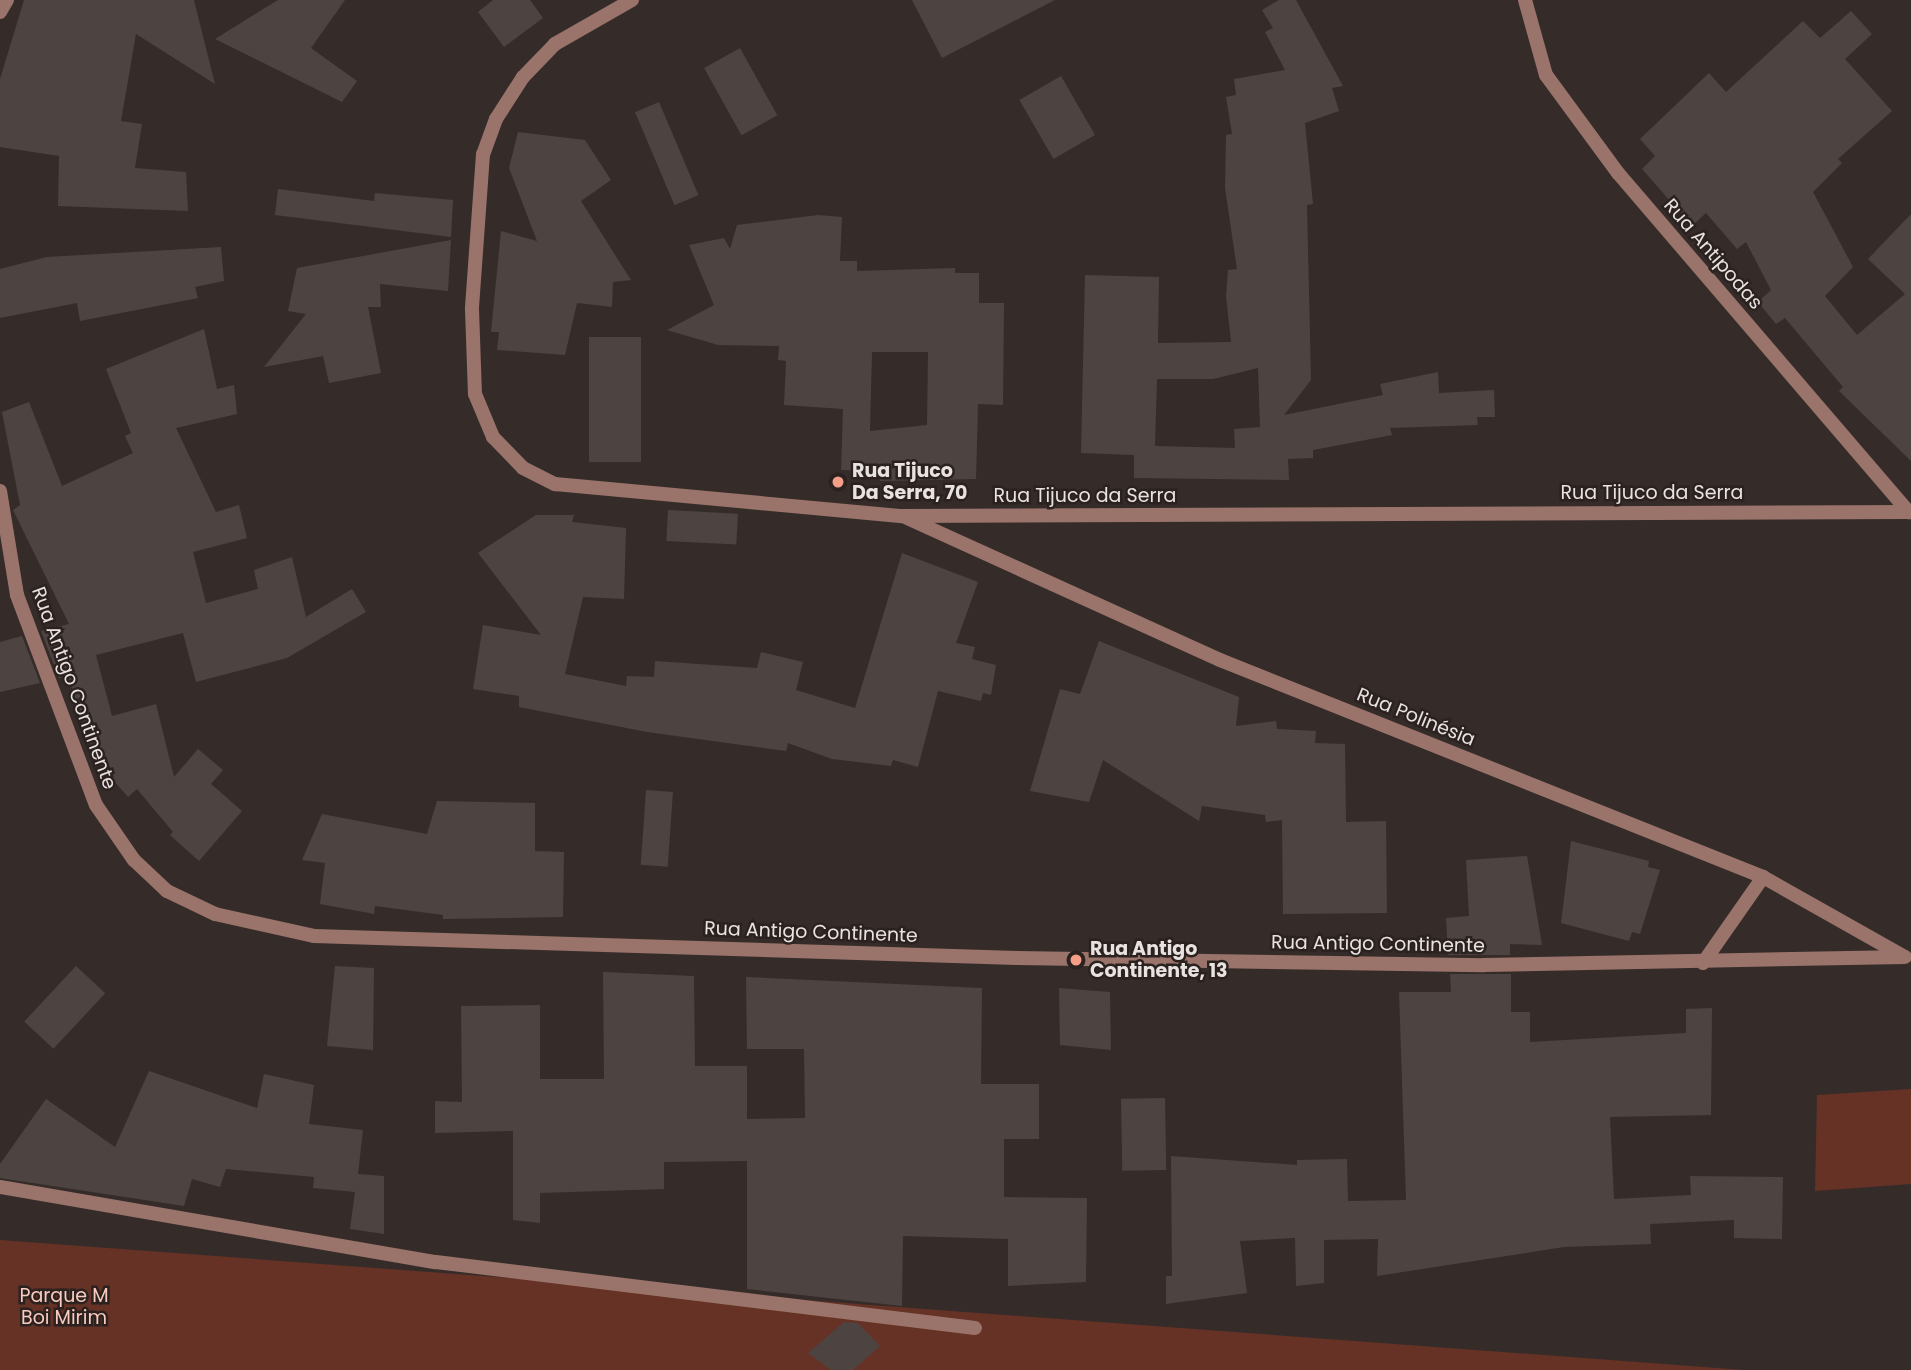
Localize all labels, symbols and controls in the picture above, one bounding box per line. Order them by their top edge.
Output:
street label: Rua Antipodas [1659,194,1767,314]
place label: Rua Tijuco Da Serra, 70 [852,460,967,504]
marker: Rua Tijuco Da Serra, 70 [830,474,846,490]
street label: Rua Tijuco da Serra [1561,482,1743,504]
street label: Rua Tijuco da Serra [994,485,1176,507]
street label: Rua Antigo Continente [27,584,121,792]
street label: Rua Polinésia [1354,683,1478,751]
street label: Rua Antigo Continente [704,917,918,947]
street label: Rua Antigo Continente [1271,931,1485,957]
place label: Rua Antigo Continente, 13 [1090,938,1228,982]
marker: Rua Antigo Continente, 13 [1068,952,1084,968]
park label: Parque M Boi Mirim [19,1285,109,1329]

